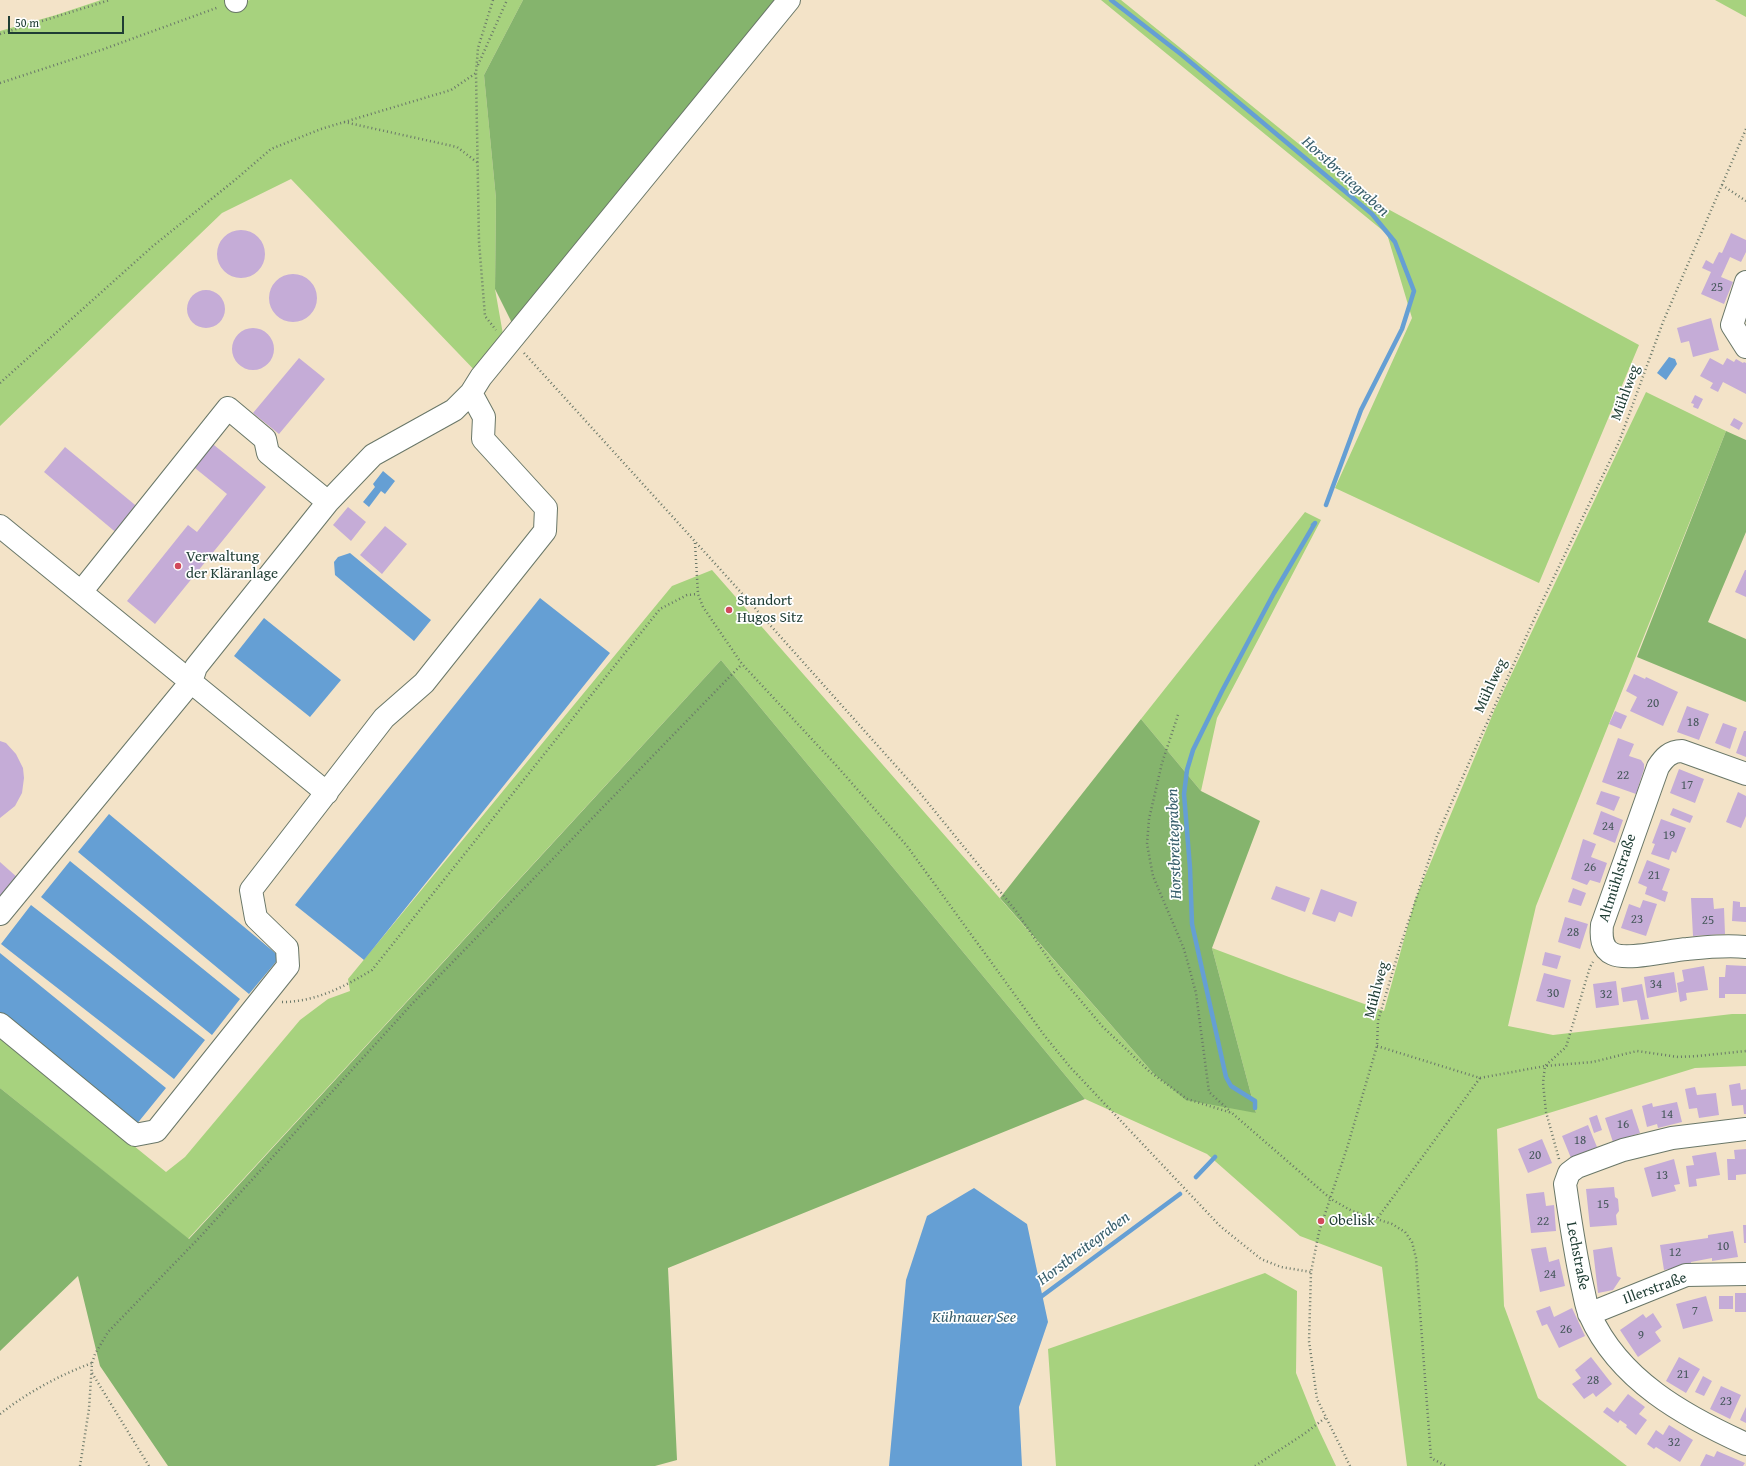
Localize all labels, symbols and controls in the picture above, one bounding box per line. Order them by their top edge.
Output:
scale bar [10,8,126,34]
text: 50 m [15,14,39,31]
water label: Horstbreitegraben [1297,133,1393,221]
house number: 25 [1711,280,1723,296]
street label: Mühlweg [1608,363,1644,423]
place label: Verwaltung der Kläranlage [186,548,278,583]
marker: Verwaltung der Kläranlage [173,561,183,571]
place label: Standort Hugos Sitz [737,592,803,627]
marker: Standort Hugos Sitz [724,605,734,615]
street label: Mühlweg [1471,656,1511,716]
house number: 20 [1647,696,1659,712]
house number: 18 [1687,715,1699,731]
house number: 22 [1617,768,1629,784]
house number: 17 [1681,778,1693,794]
water label: Horstbreitegraben [1163,788,1187,900]
house number: 24 [1602,819,1614,835]
house number: 19 [1663,828,1675,844]
street label: Altmühlstraße [1595,832,1641,924]
house number: 26 [1584,860,1596,876]
house number: 21 [1648,868,1660,884]
house number: 23 [1631,912,1643,928]
house number: 25 [1702,913,1714,929]
house number: 28 [1567,925,1579,941]
street label: Mühlweg [1361,960,1393,1020]
house number: 34 [1650,977,1662,993]
house number: 30 [1547,986,1559,1002]
house number: 32 [1600,987,1612,1003]
house number: 14 [1661,1107,1673,1123]
house number: 16 [1617,1117,1629,1133]
house number: 18 [1574,1133,1586,1149]
house number: 20 [1529,1148,1541,1164]
house number: 13 [1656,1168,1668,1184]
house number: 15 [1597,1197,1609,1213]
water label: Horstbreitegraben [1034,1208,1134,1290]
place label: Obelisk [1329,1212,1375,1230]
house number: 22 [1537,1214,1549,1230]
marker: Obelisk [1316,1216,1326,1226]
street label: Lechstraße [1562,1220,1592,1292]
house number: 10 [1717,1239,1729,1255]
house number: 12 [1669,1245,1681,1261]
house number: 24 [1544,1267,1556,1283]
street label: Illerstraße [1621,1269,1689,1309]
house number: 7 [1692,1304,1698,1320]
water label: Kühnauer See [932,1308,1016,1328]
house number: 26 [1560,1322,1572,1338]
house number: 9 [1638,1328,1644,1344]
house number: 21 [1677,1367,1689,1383]
house number: 28 [1587,1373,1599,1389]
house number: 23 [1720,1394,1732,1410]
house number: 32 [1668,1435,1680,1451]

